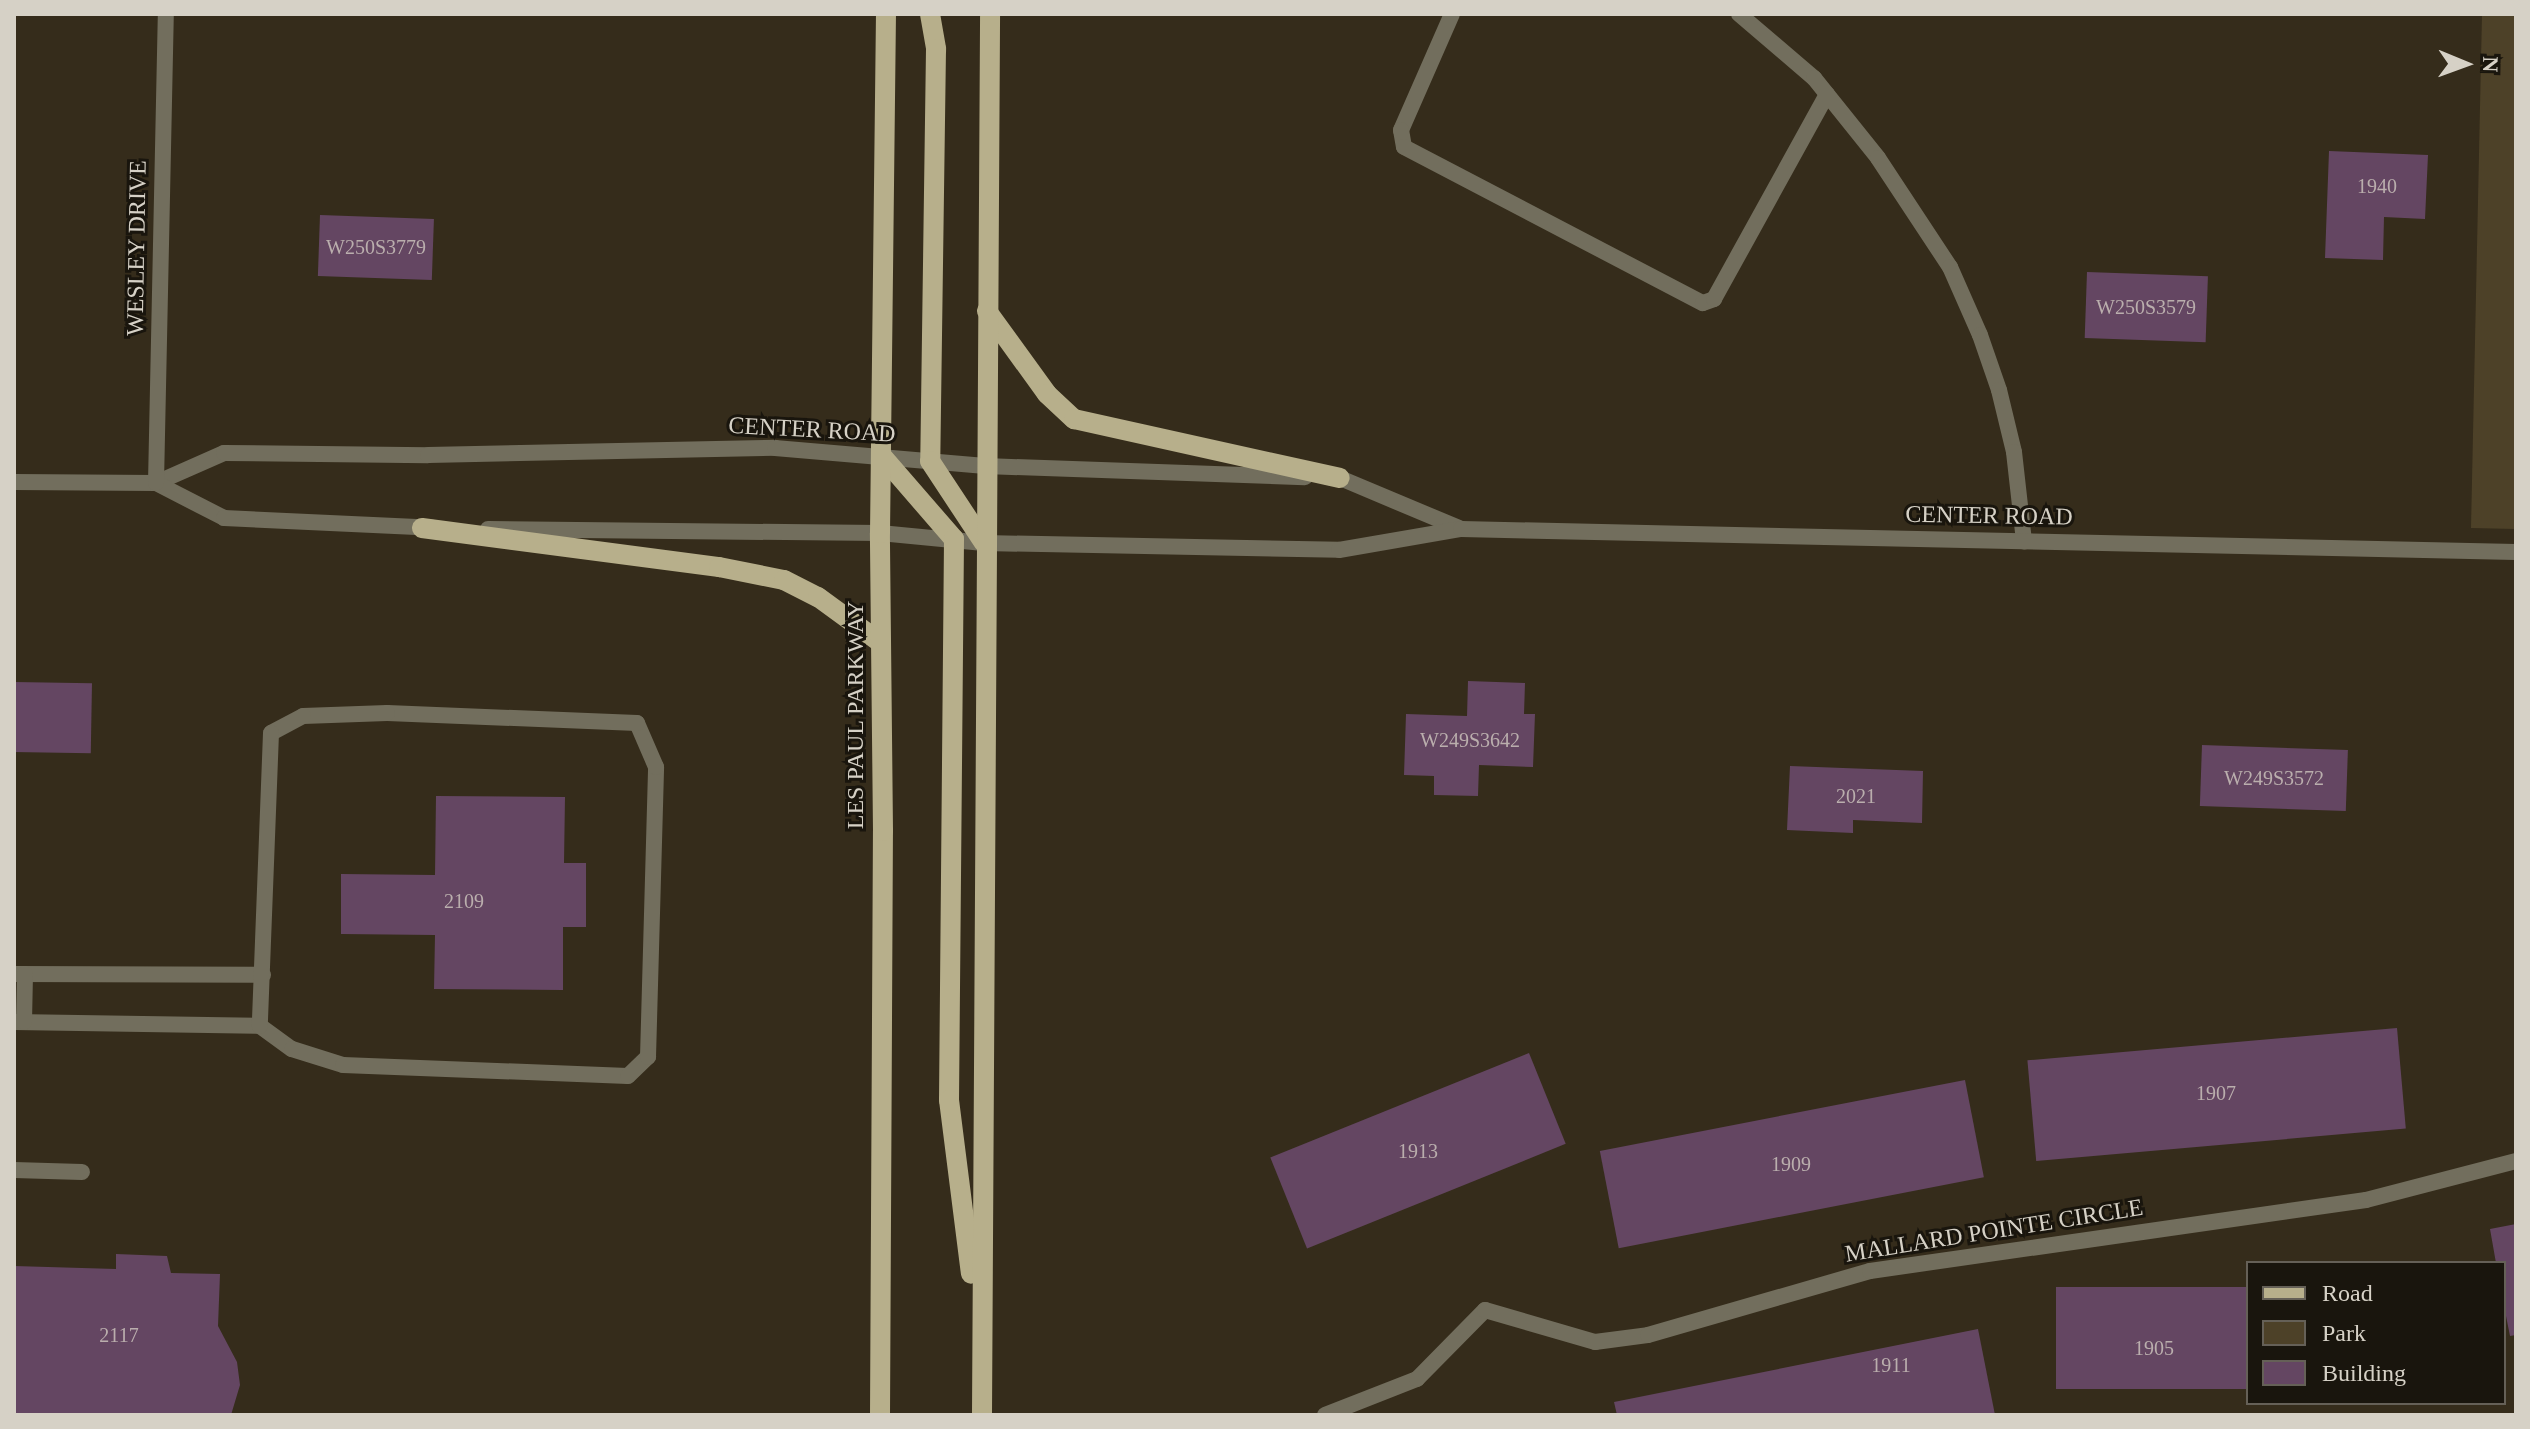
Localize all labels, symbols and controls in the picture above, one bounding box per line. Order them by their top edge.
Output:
north arrow [2426,24,2506,104]
text: N [2478,56,2503,73]
street label: WESLEY DRIVE [121,159,153,337]
house number: 1940 [2357,174,2397,198]
house number: W250S3779 [326,235,426,259]
house number: W250S3579 [2096,295,2196,319]
street label: CENTER ROAD [728,411,896,449]
street label: CENTER ROAD [1905,500,2073,532]
street label: LES PAUL PARKWAY [842,600,870,830]
house number: W249S3642 [1420,728,1520,752]
house number: W249S3572 [2224,766,2324,790]
house number: 2021 [1836,784,1876,808]
house number: 2109 [444,889,484,913]
house number: 1907 [2196,1081,2236,1105]
house number: 1913 [1398,1139,1438,1163]
house number: 1909 [1771,1152,1811,1176]
street label: MALLARD POINTE CIRCLE [1843,1193,2145,1269]
legend [2246,1261,2506,1405]
text: Road [2322,1280,2373,1306]
text: Park [2322,1320,2366,1346]
house number: 2117 [99,1323,139,1347]
house number: 1905 [2134,1336,2174,1360]
house number: 1911 [1871,1353,1911,1377]
text: Building [2322,1360,2406,1386]

